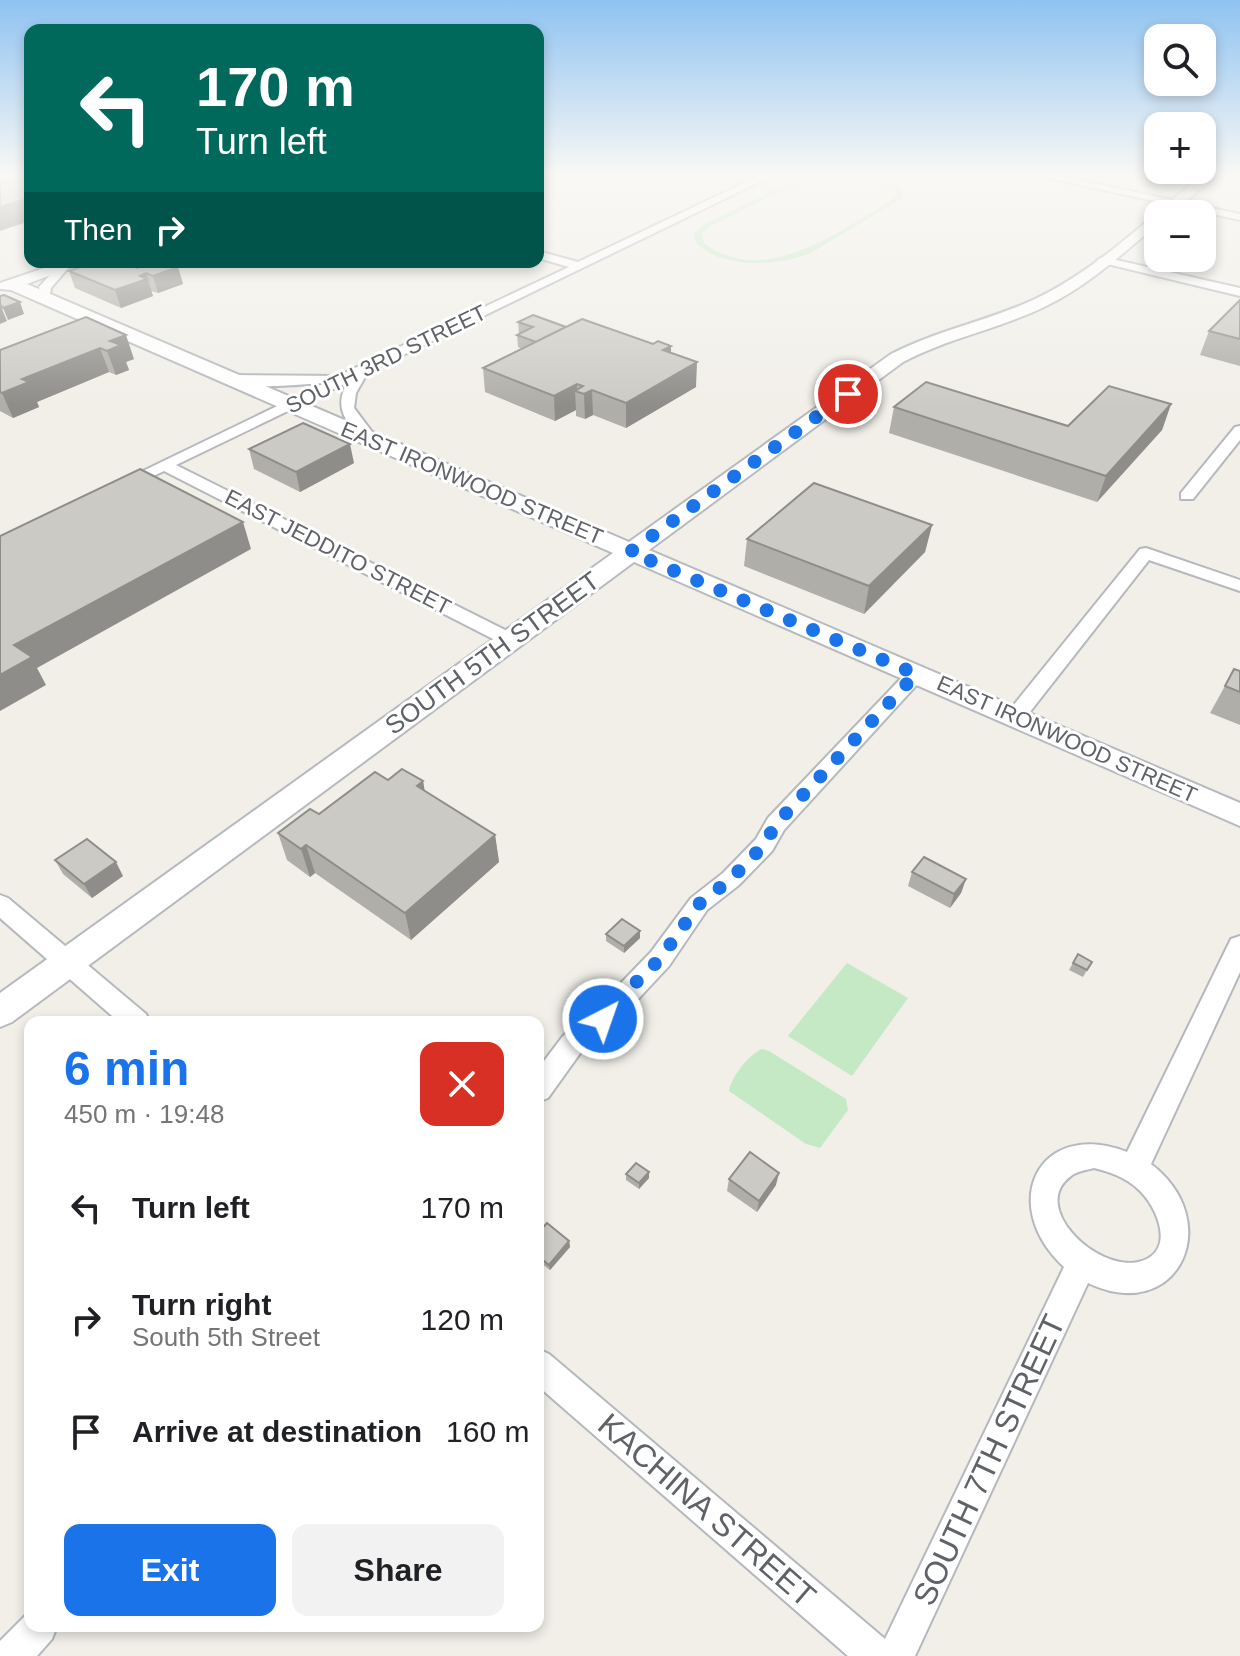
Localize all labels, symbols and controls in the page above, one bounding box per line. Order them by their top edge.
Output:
map controls [1144,24,1216,272]
button: search [1144,24,1216,96]
text: 170 m [196,55,355,118]
icon: left [64,56,168,160]
button: + [1144,112,1216,184]
text: Turn left [196,121,327,162]
button: − [1144,200,1216,272]
icon: right [148,208,192,252]
text: Then [64,213,132,246]
street label: SOUTH 3RD STREET [282,300,490,418]
pin [814,360,882,428]
icon: arrive [826,372,870,416]
street label: EAST IRONWOOD STREET [337,416,607,550]
street label: EAST JEDDITO STREET [221,484,455,620]
street label: SOUTH 5TH STREET [379,565,605,741]
street label: EAST IRONWOOD STREET [933,670,1201,808]
position arrow [561,977,645,1061]
text: 6 min [64,1042,189,1095]
button: close [420,1042,504,1126]
text: 450 m · 19:48 [64,1099,224,1129]
icon: left [64,1186,108,1230]
text: Turn left [132,1191,250,1224]
text: 170 m [421,1191,504,1224]
text: Turn right [132,1288,271,1321]
icon: right [64,1298,108,1342]
text: 120 m [421,1303,504,1336]
street label: SOUTH 7TH STREET [906,1309,1072,1611]
text: South 5th Street [132,1322,320,1352]
street label: KACHINA STREET [591,1406,823,1614]
icon: arrive [64,1410,108,1454]
text: Arrive at destination [132,1415,422,1448]
text: 160 m [446,1415,529,1448]
button: Exit [64,1524,276,1616]
button: Share [292,1524,504,1616]

